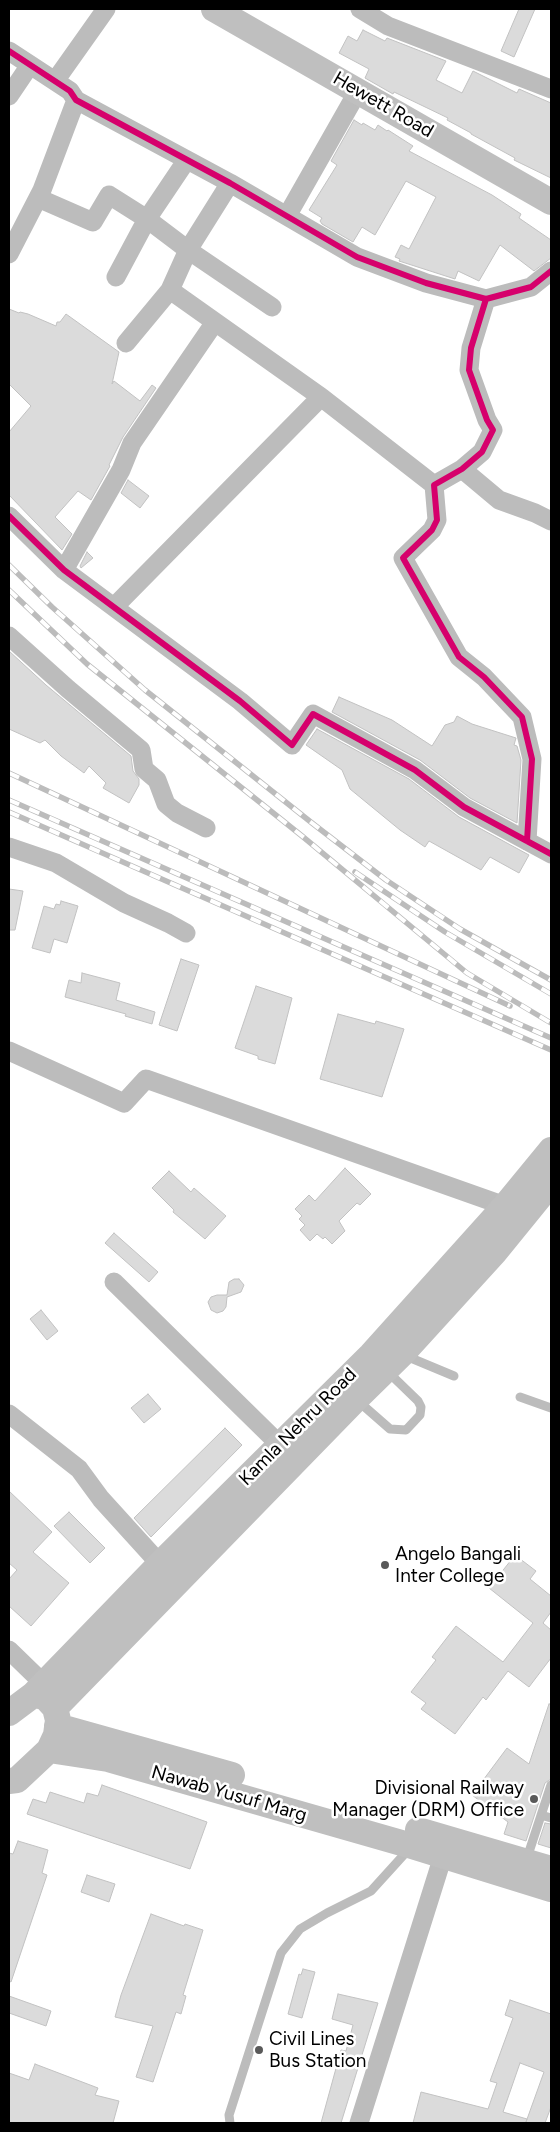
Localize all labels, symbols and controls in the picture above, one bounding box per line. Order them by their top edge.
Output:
street label: Hewett Road [329,67,437,143]
street label: Kamla Nehru Road [234,1363,362,1491]
place label: Angelo Bangali Inter College [395,1543,521,1587]
marker: Angelo Bangali Inter College [379,1559,391,1571]
street label: Nawab Yusuf Marg [149,1761,309,1827]
place label: Divisional Railway Manager (DRM) Office [332,1777,524,1821]
marker: Divisional Railway Manager (DRM) Office [528,1793,540,1805]
place label: Civil Lines Bus Station [269,2028,366,2072]
marker: Civil Lines Bus Station [253,2044,265,2056]

